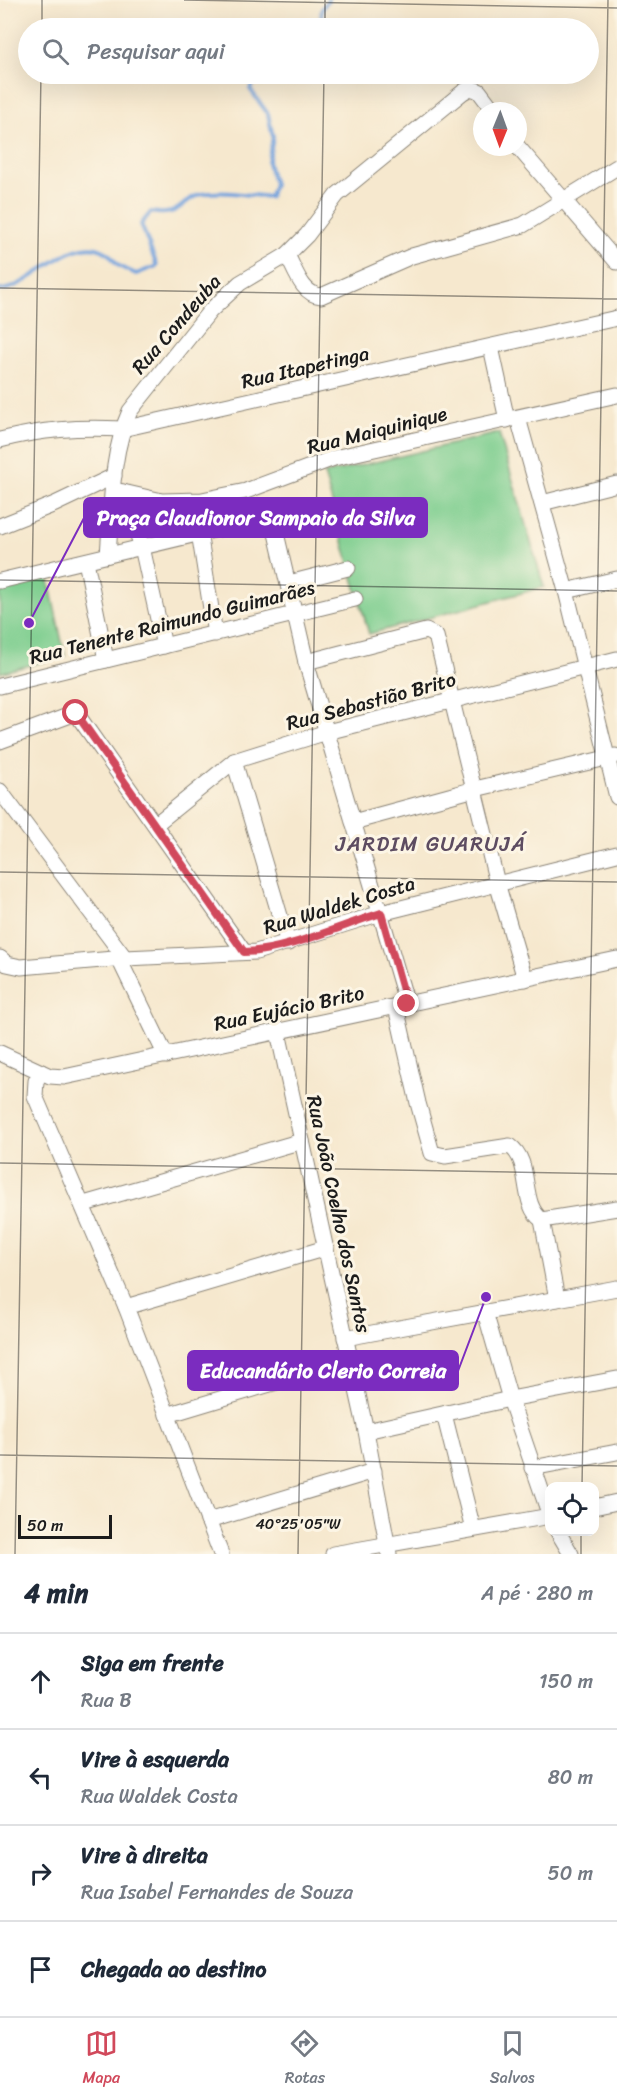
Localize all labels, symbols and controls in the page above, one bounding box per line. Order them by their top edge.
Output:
search box [18,18,599,84]
text: Pesquisar aqui [87,32,225,71]
icon: search [39,35,72,68]
north arrow [473,102,527,156]
street label: Rua Condeuba [123,266,230,382]
street label: Rua Itapetinga [238,336,372,399]
street label: Rua Maiquinique [303,396,451,465]
callout: Praça Claudionor Sampaio da Silva [84,498,427,537]
text: Praça Claudionor Sampaio da Silva [97,499,417,537]
street label: Rua Tenente Raimundo Guimarães [26,570,319,675]
street label: Rua Sebastião Brito [282,662,460,741]
route start [62,699,88,725]
district label: JARDIM GUARUJÁ [335,825,527,863]
street label: Rua Waldek Costa [259,866,419,945]
street label: Rua Eujácio Brito [211,976,367,1041]
route end [393,990,419,1016]
street label: Rua João Coelho dos Santos [296,1092,381,1337]
callout: Educandário Clerio Correia [188,1351,458,1390]
text: Educandário Clerio Correia [200,1352,448,1390]
map controls [545,1482,599,1536]
button: locate [545,1482,599,1536]
text: 50 m [27,1511,63,1540]
text: 40°25'05"W [255,1511,341,1537]
scale bar [18,1512,112,1540]
text: 4 min [24,1570,88,1616]
text: A pé · 280 m [481,1576,593,1611]
text: Siga em frente [81,1644,224,1683]
text: 150 m [539,1664,593,1699]
icon: ahead [24,1665,57,1698]
text: Rua B [81,1683,132,1718]
text: Vire à esquerda [81,1740,229,1779]
text: 80 m [548,1760,593,1795]
icon: left [24,1761,57,1794]
text: Rua Waldek Costa [81,1779,238,1814]
text: Vire à direita [81,1836,208,1875]
text: 50 m [548,1856,593,1891]
icon: right [24,1857,57,1890]
text: Rua Isabel Fernandes de Souza [81,1875,353,1910]
text: Chegada ao destino [81,1950,266,1989]
icon: arrive [24,1953,57,1986]
tab: Mapa [82,2027,120,2092]
tab: Rotas [285,2027,325,2092]
tab: Salvos [490,2027,535,2092]

